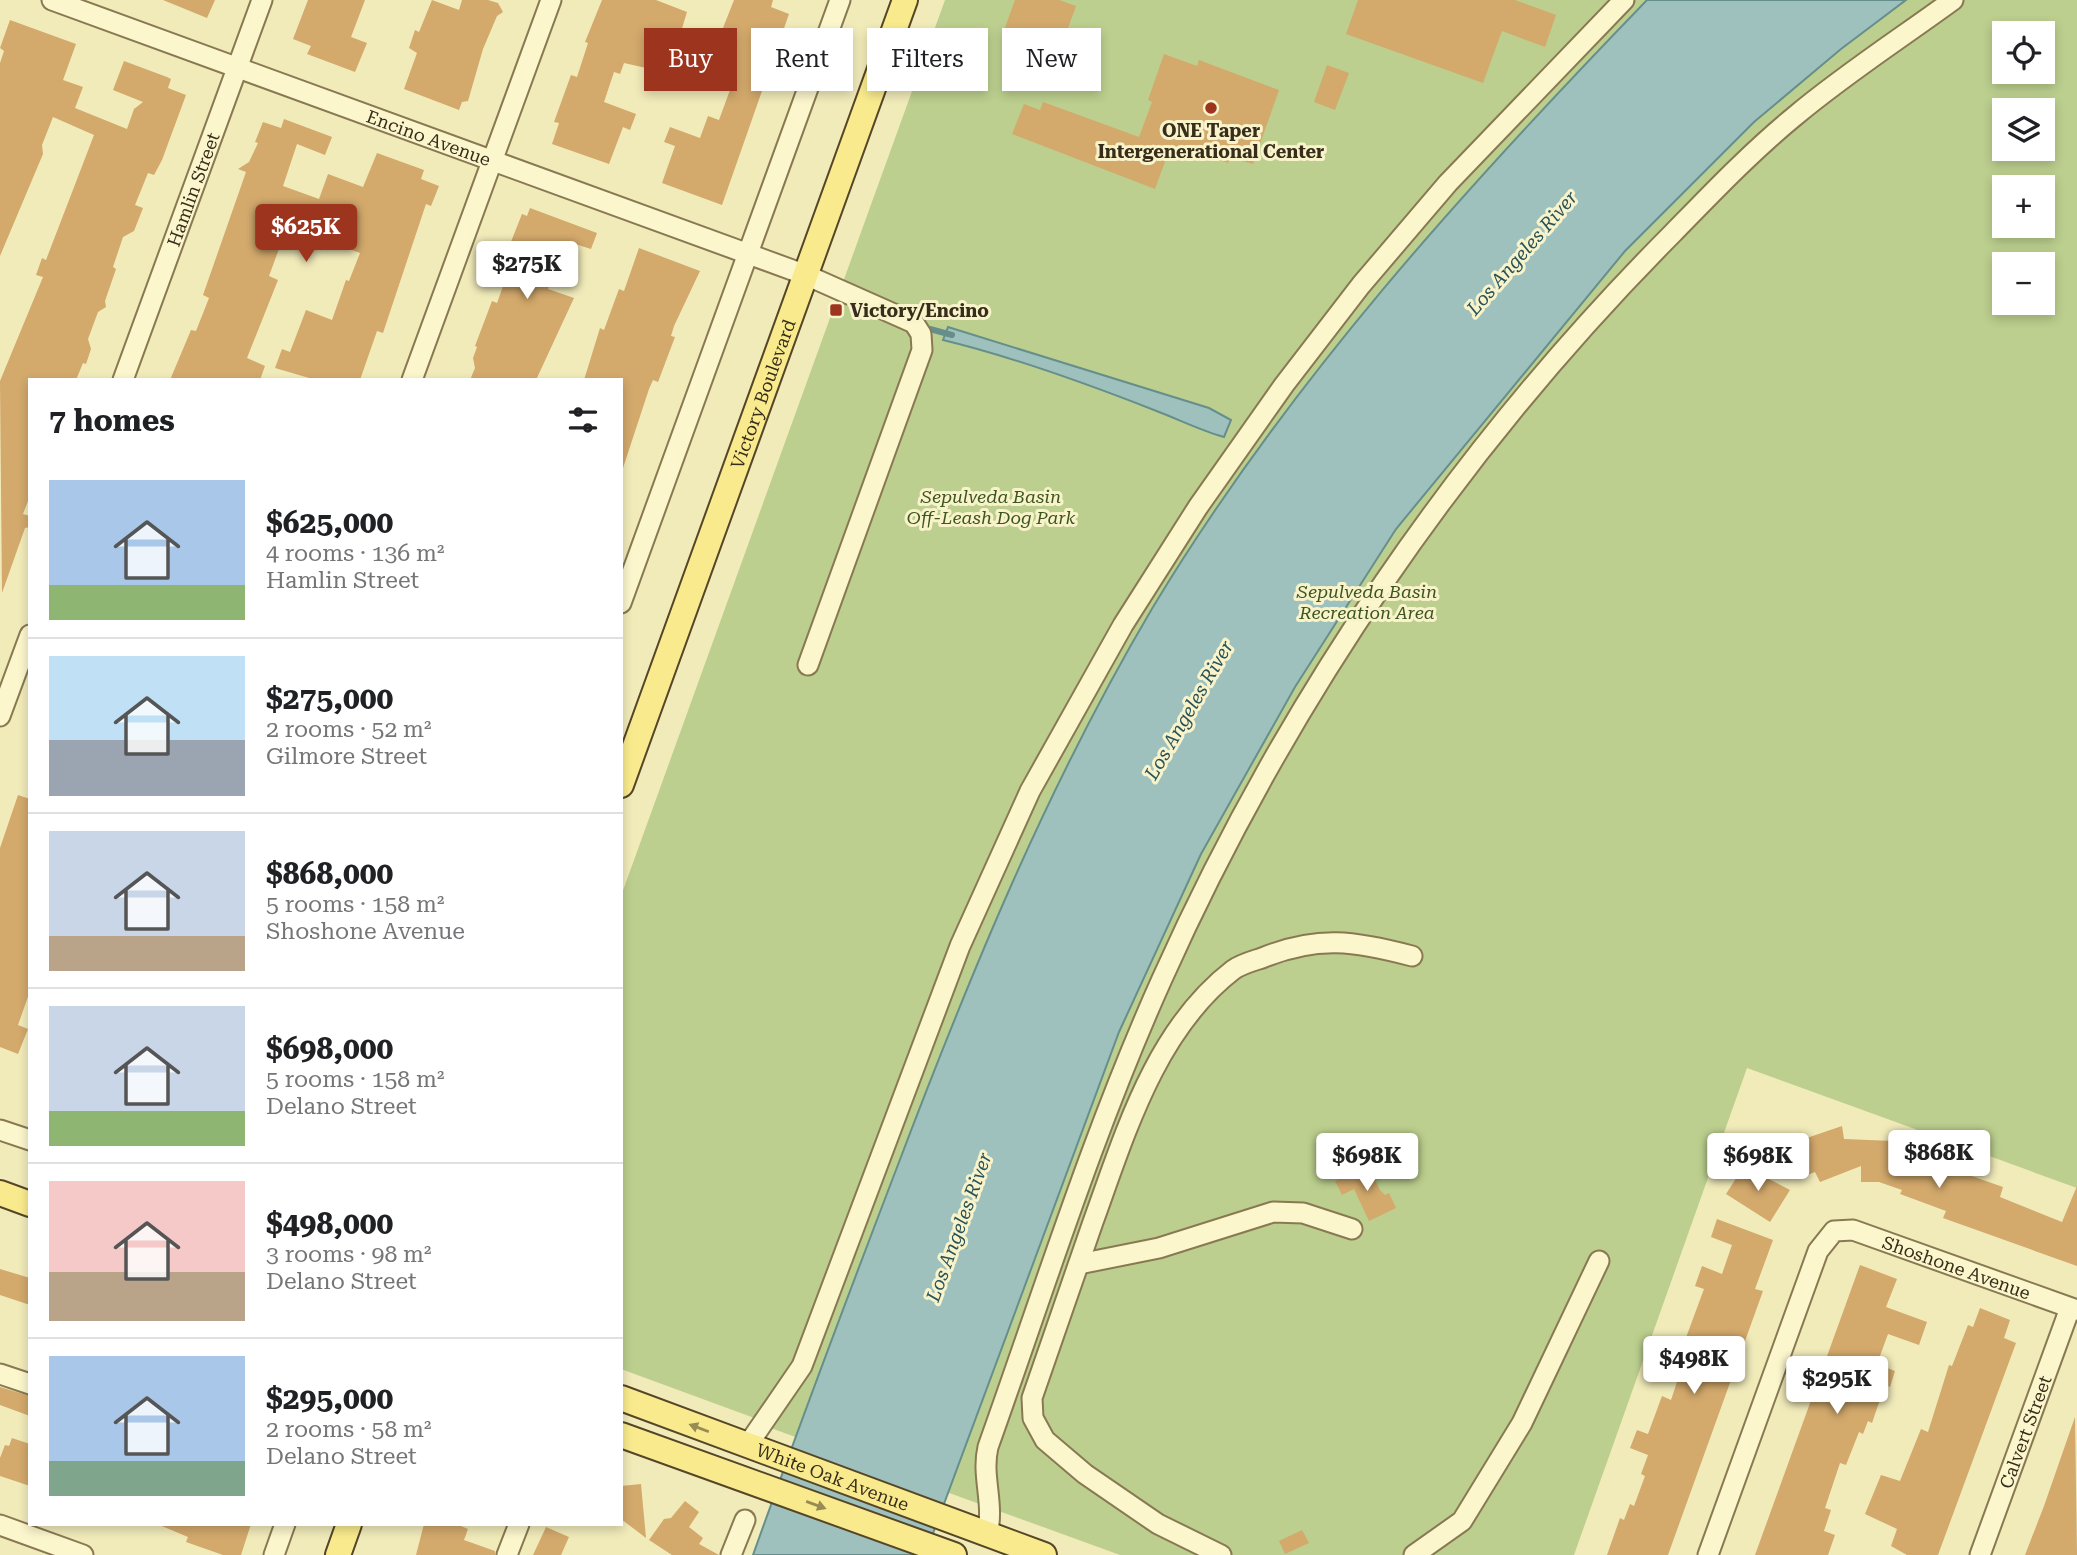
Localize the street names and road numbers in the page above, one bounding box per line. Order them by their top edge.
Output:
street label: Encino Avenue [364,105,494,170]
street label: Hamlin Street [162,129,223,249]
street label: Victory Boulevard [726,316,799,471]
street label: Shoshone Avenue [1880,1231,2034,1303]
street label: Calvert Street [1995,1372,2055,1491]
street label: White Oak Avenue [754,1439,912,1515]

